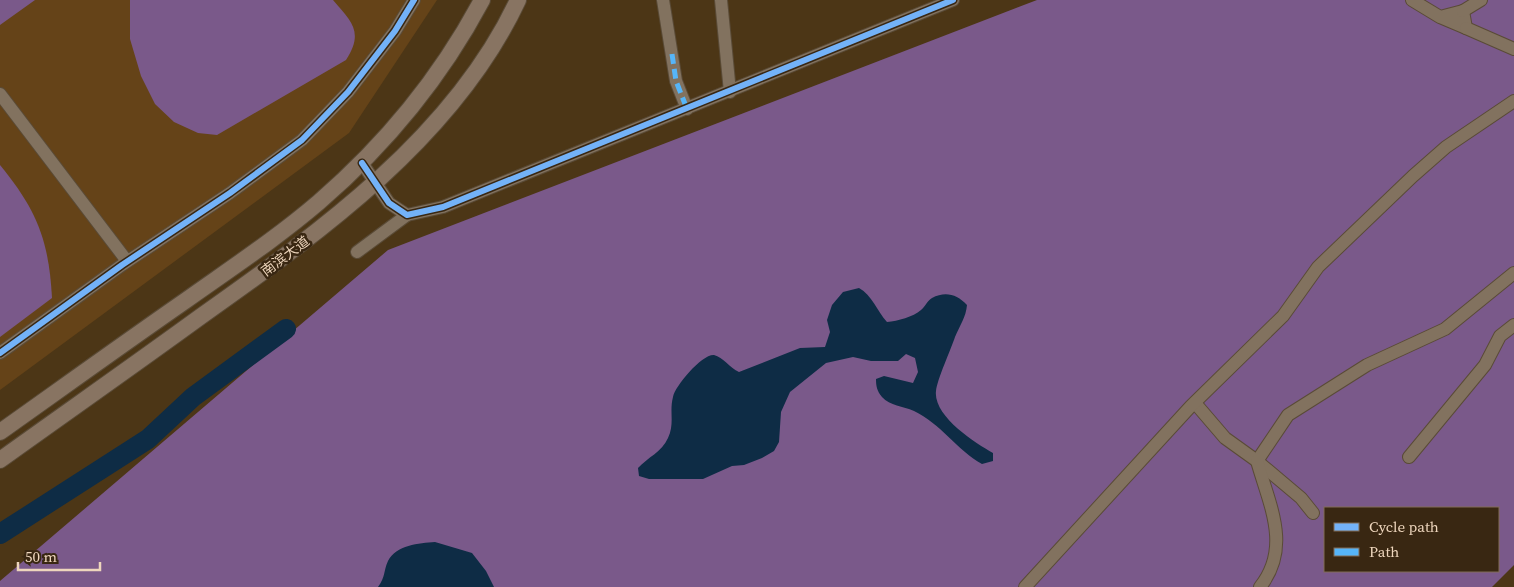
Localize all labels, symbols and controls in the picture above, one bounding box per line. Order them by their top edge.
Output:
street label: 南滨大道 [257,231,313,281]
legend [1324,507,1499,572]
text: Cycle path [1369,516,1439,537]
scale bar [18,540,100,572]
text: Path [1369,541,1399,562]
text: 50 m [25,546,57,567]

